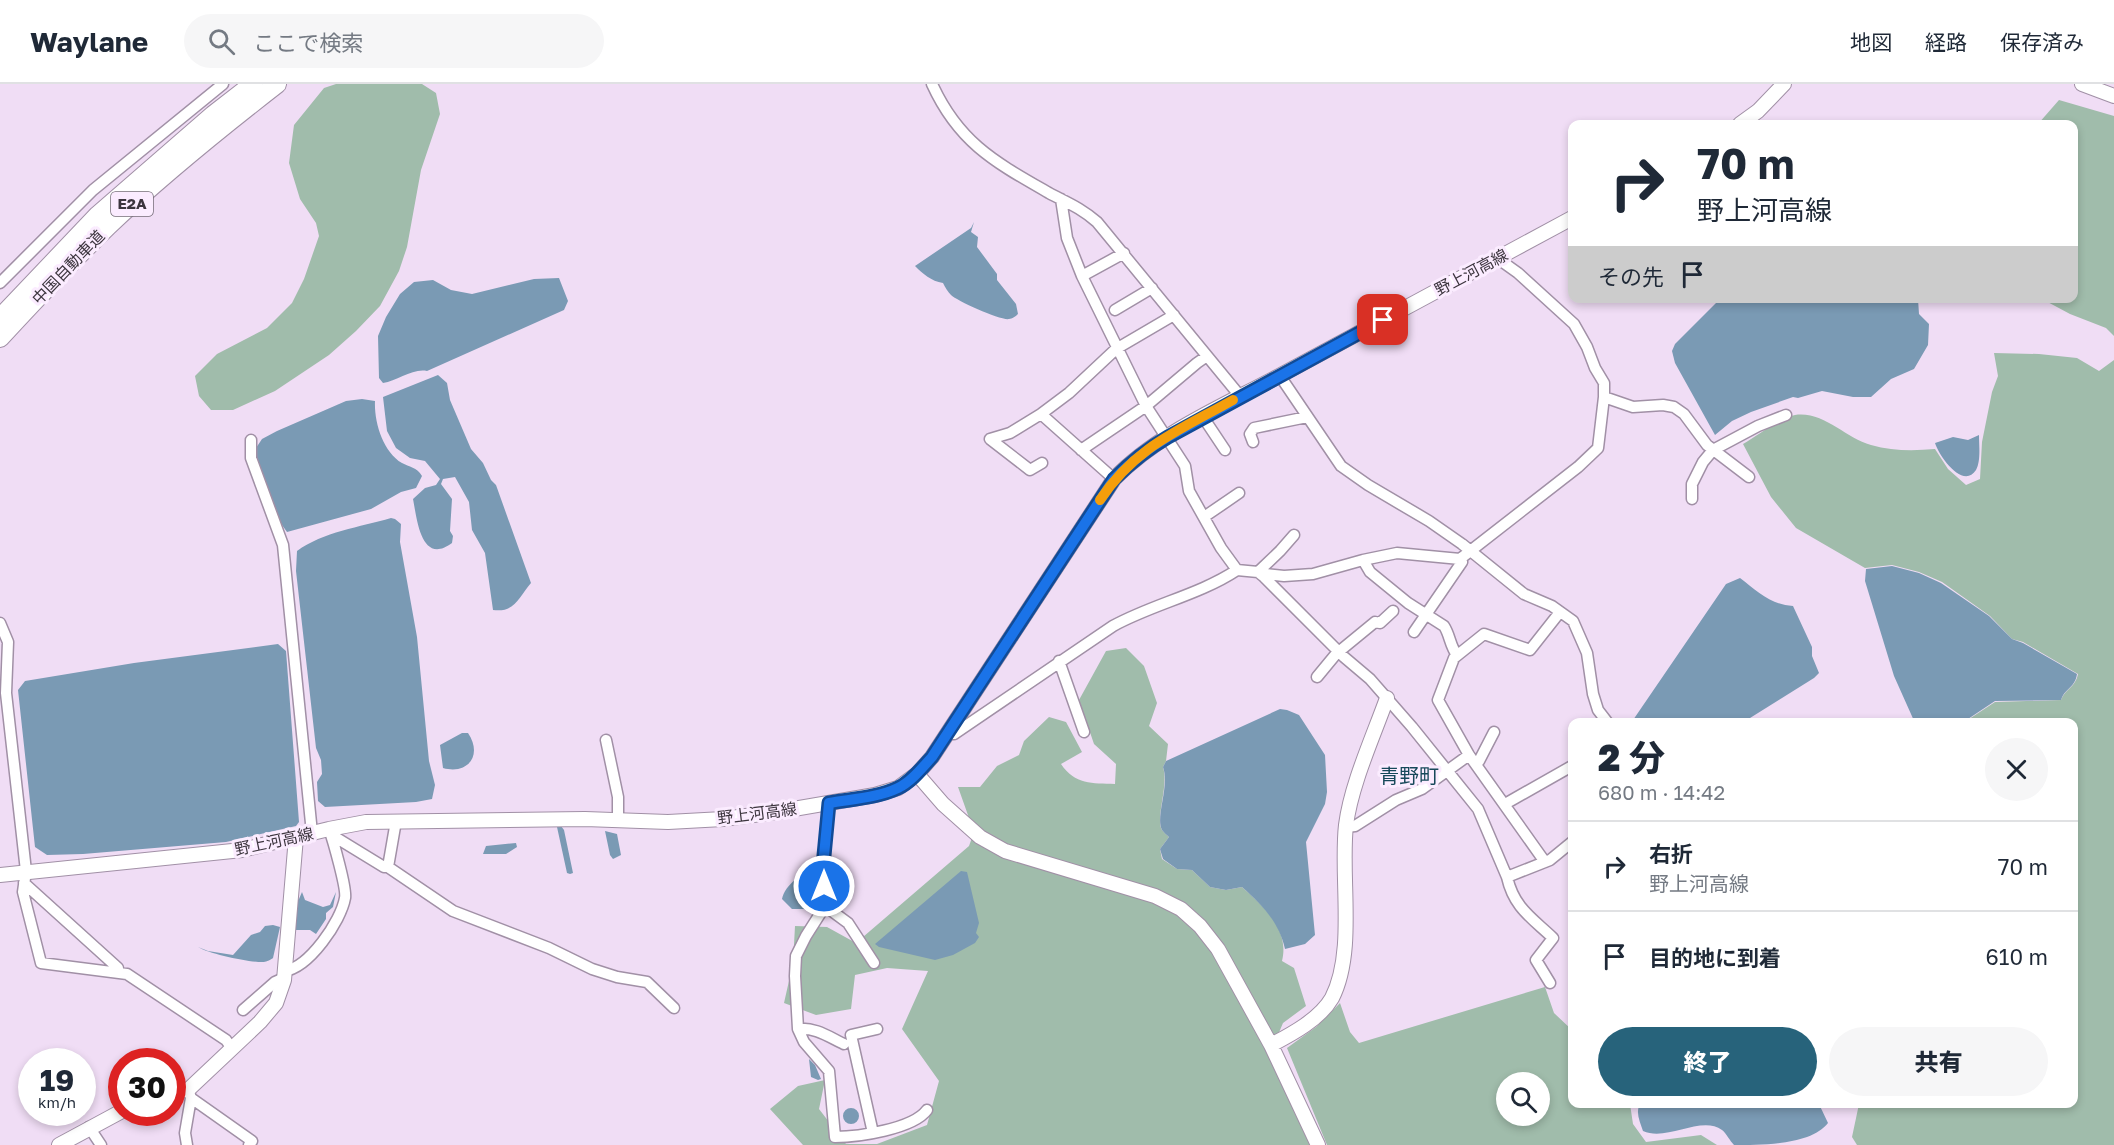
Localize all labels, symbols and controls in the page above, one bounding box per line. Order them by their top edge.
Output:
search box [184,14,604,68]
text: Waylane [30,25,148,58]
icon: search [205,25,238,58]
text: ここで検索 [253,29,363,56]
text: 地図 [1850,29,1892,55]
text: 経路 [1925,29,1967,55]
text: 保存済み [2000,29,2084,55]
text: 70 m [1697,138,1794,188]
icon: right [1598,144,1676,222]
road number: E2A [111,192,153,216]
text: 野上河高線 [1697,194,1832,226]
street label: 中国自動車道 [27,226,109,308]
street label: 野上河高線 [1431,244,1511,300]
icon: arrive [1676,258,1709,291]
text: その先 [1598,263,1664,290]
pin [1357,294,1408,345]
icon: arrive [1366,303,1399,336]
text: 2 分 [1598,736,1665,779]
button: close [1985,738,2048,801]
district label: 青野町 [1379,763,1439,787]
text: 680 m · 14:42 [1598,780,1725,804]
street label: 野上河高線 [716,798,798,828]
street label: 野上河高線 [233,823,315,859]
text: 右折 [1649,840,1693,867]
icon: right [1598,850,1631,883]
text: 70 m [1998,853,2048,880]
position arrow [792,854,856,918]
text: 野上河高線 [1649,871,1749,895]
icon: arrive [1598,940,1631,973]
text: 610 m [1985,943,2048,970]
text: 目的地に到着 [1649,944,1781,971]
button: 終了 [1598,1027,1817,1096]
button: 共有 [1829,1027,2048,1096]
speed limit sign: 30 [108,1048,186,1126]
text: 19 [40,1062,74,1098]
map controls [1496,1072,1550,1126]
button: search [1496,1072,1550,1126]
text: km/h [38,1093,76,1111]

